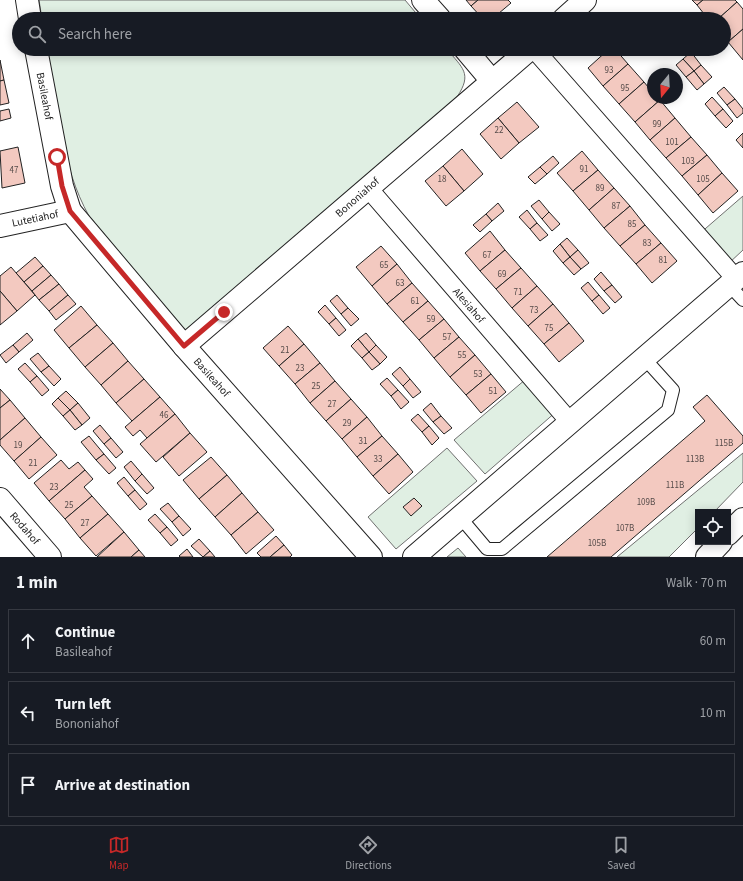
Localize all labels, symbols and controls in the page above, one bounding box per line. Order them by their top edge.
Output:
search box [12,12,731,56]
icon: search [26,23,48,45]
text: Search here [58,24,132,45]
house number: 93 [605,64,614,77]
north arrow [647,68,683,104]
street label: Basileahof [33,71,57,122]
house number: 95 [621,82,630,95]
house number: 99 [653,118,662,131]
house number: 22 [495,124,504,137]
house number: 101 [665,136,679,149]
route start [48,148,66,166]
house number: 103 [681,155,695,168]
house number: 91 [580,163,588,176]
house number: 47 [10,164,19,177]
house number: 18 [438,173,447,186]
house number: 105 [696,173,710,186]
street label: Bononiahof [332,174,383,221]
house number: 89 [596,182,605,195]
house number: 87 [612,200,621,213]
street label: Lutetiahof [10,206,61,231]
house number: 85 [628,218,637,231]
house number: 83 [643,237,652,250]
house number: 67 [483,249,492,262]
house number: 81 [659,254,667,267]
house number: 65 [380,259,389,272]
house number: 69 [498,268,507,281]
house number: 63 [396,277,405,290]
street label: Alesiahof [449,284,489,327]
house number: 71 [514,286,522,299]
house number: 61 [411,295,419,308]
route end [215,303,233,321]
house number: 73 [530,304,539,317]
house number: 59 [427,313,436,326]
house number: 75 [545,322,554,335]
house number: 57 [443,331,452,344]
house number: 21 [281,344,289,357]
house number: 55 [458,349,467,362]
street label: Basileahof [190,354,234,401]
house number: 23 [296,362,305,375]
house number: 53 [474,368,483,381]
house number: 25 [312,380,321,393]
house number: 51 [489,385,497,398]
house number: 27 [328,398,337,411]
house number: 46 [160,409,169,422]
house number: 29 [343,417,352,430]
house number: 31 [359,435,367,448]
house number: 115B [715,437,733,450]
house number: 19 [14,439,23,452]
house number: 33 [374,453,383,466]
house number: 113B [686,453,704,466]
house number: 21 [29,457,37,470]
house number: 111B [666,479,684,492]
house number: 23 [50,481,59,494]
house number: 109B [637,496,655,509]
house number: 25 [65,499,74,512]
street label: Rodahof [6,509,44,549]
map controls [695,509,731,545]
button: locate [695,509,731,545]
house number: 27 [81,517,90,530]
house number: 107B [616,522,634,535]
house number: 105B [588,537,606,550]
text: 1 min [16,571,57,595]
text: Walk · 70 m [666,574,727,592]
text: Continue [55,622,115,643]
icon: ahead [17,630,39,652]
text: 60 m [700,632,726,650]
text: Basileahof [55,643,112,661]
text: Turn left [55,694,111,715]
icon: left [17,702,39,724]
text: 10 m [700,704,726,722]
text: Bononiahof [55,715,119,733]
icon: arrive [17,774,39,796]
text: Arrive at destination [55,775,190,796]
tab: Map [108,834,130,873]
tab: Directions [345,834,392,873]
tab: Saved [607,834,635,873]

